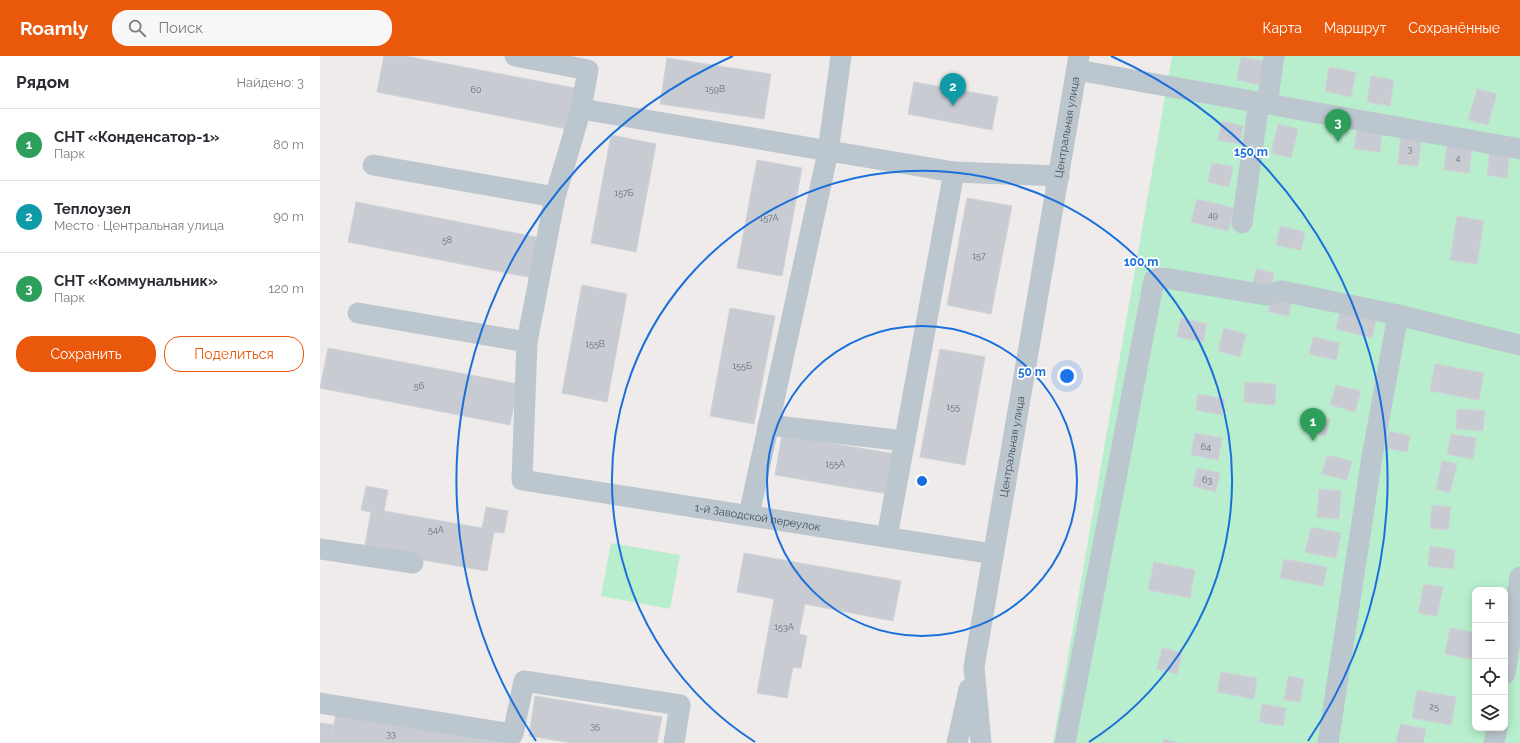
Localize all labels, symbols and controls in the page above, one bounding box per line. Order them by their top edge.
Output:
search box [112,10,392,46]
text: Roamly [20,17,88,39]
icon: search [126,17,148,39]
text: Поиск [158,19,203,37]
text: Карта [1263,20,1302,36]
text: Маршрут [1324,20,1386,36]
text: Сохранённые [1408,20,1500,36]
text: Рядом [16,72,69,92]
pin: 2 [940,73,966,106]
text: Найдено: 3 [236,75,304,90]
street label: Центральная улица [1052,76,1082,179]
house number: 159В [705,84,725,94]
house number: 60 [471,85,482,95]
pin: 3 [1325,109,1351,142]
text: СНТ «Конденсатор-1» [54,128,220,146]
text: 1 [26,137,32,152]
text: 80 m [273,137,304,152]
house number: 3 [1408,144,1413,154]
text: 150 m [1234,145,1268,159]
text: Парк [54,146,85,161]
house number: 4 [1456,153,1461,163]
house number: 157Б [614,188,634,198]
text: Теплоузел [54,200,131,218]
text: 2 [25,209,33,224]
text: 90 m [273,209,304,224]
house number: 49 [1208,210,1218,220]
house number: 157А [759,213,779,223]
text: Место · Центральная улица [54,218,224,233]
house number: 58 [442,235,452,245]
house number: 157 [972,251,986,261]
text: 100 m [1124,255,1158,269]
text: СНТ «Коммунальник» [54,272,218,290]
text: 3 [25,281,33,296]
text: 120 m [268,281,304,296]
text: Парк [54,290,85,305]
button: Сохранить [16,336,156,372]
button: Поделиться [164,336,304,372]
house number: 155В [585,339,605,349]
house number: 155Б [732,361,752,371]
text: 50 m [1018,365,1046,379]
your location [1057,366,1077,386]
house number: 56 [414,381,425,391]
street label: Центральная улица [997,395,1027,498]
house number: 155 [946,402,960,412]
pin: 1 [1300,408,1326,441]
house number: 64 [1201,442,1211,452]
house number: 155А [825,459,845,469]
centre of rings [915,474,929,488]
house number: 63 [1202,475,1212,485]
street label: 1-й Заводской переулок [694,501,822,534]
house number: 54А [428,525,444,535]
map controls [1472,587,1508,731]
button: + [1472,587,1508,623]
house number: 153А [774,622,794,632]
button: − [1472,623,1508,659]
button: locate [1472,659,1508,695]
button: layers [1472,695,1508,731]
house number: 25 [1429,702,1439,712]
house number: 35 [590,721,600,731]
house number: 33 [386,729,396,739]

